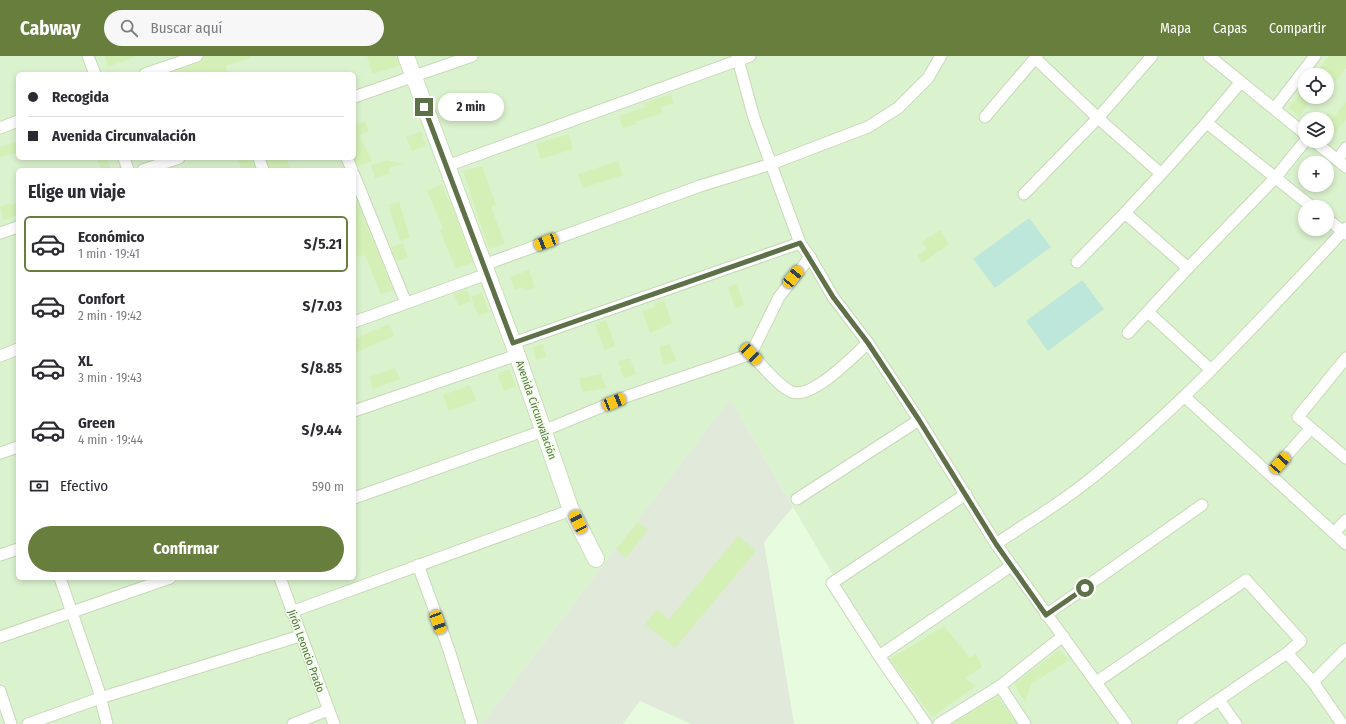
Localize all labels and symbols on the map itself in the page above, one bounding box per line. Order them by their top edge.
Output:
callout: 2 min [438,93,504,121]
route end [415,98,433,116]
car [533,232,559,252]
car [781,264,805,290]
car [738,341,764,367]
street label: Avenida Circunvalación [513,359,559,461]
car [601,392,627,412]
car [1268,450,1292,476]
car [567,509,589,535]
route start [1076,579,1094,597]
street label: Jirón Leoncio Prado [285,608,327,694]
car [428,609,448,635]

